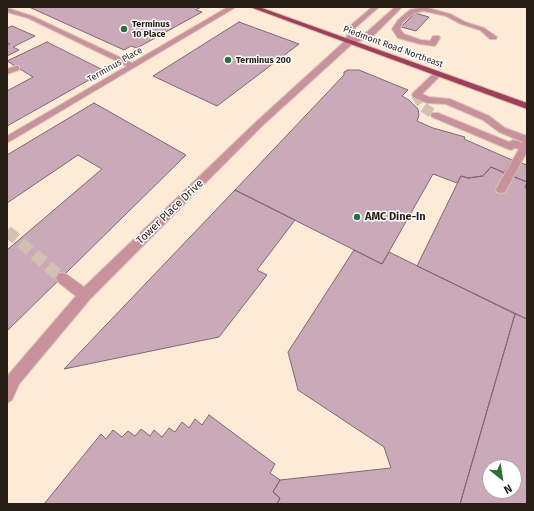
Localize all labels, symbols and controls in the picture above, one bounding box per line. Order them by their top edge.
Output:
place label: Terminus 10 Place [132,19,170,40]
marker: Terminus 10 Place [119,24,129,34]
street label: Piedmont Road Northeast [342,24,444,70]
street label: Terminus Place [86,45,144,85]
marker: Terminus 200 [223,55,233,65]
place label: Terminus 200 [236,55,291,65]
street label: Tower Place Drive [134,177,206,247]
place label: AMC Dine-In [365,210,426,224]
marker: AMC Dine-In [352,212,362,222]
north arrow [482,459,522,499]
text: N [501,482,514,496]

